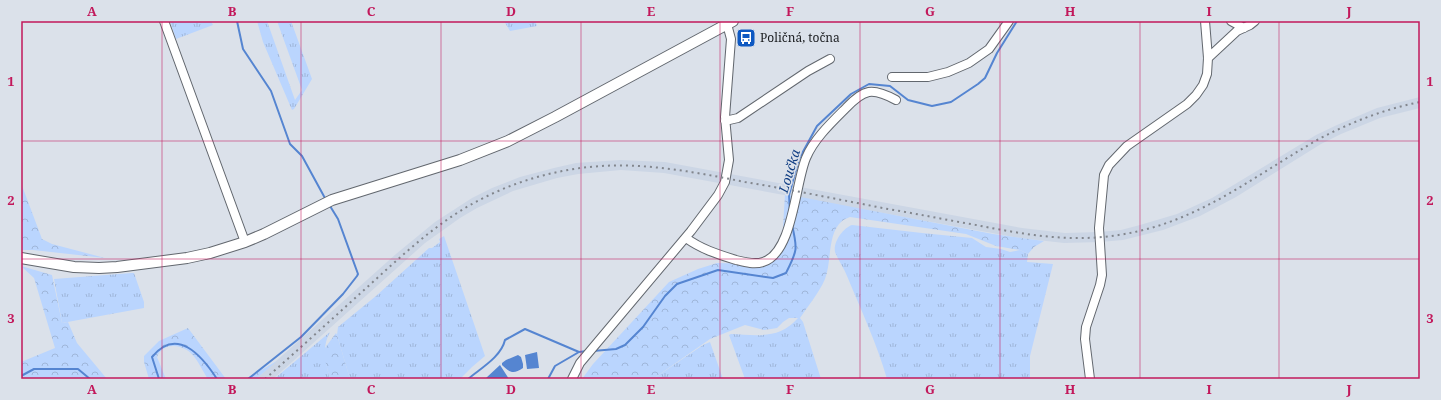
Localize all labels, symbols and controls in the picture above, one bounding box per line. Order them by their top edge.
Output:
text: A [87,2,97,20]
text: B [228,2,237,20]
text: C [367,2,376,20]
text: D [506,2,516,20]
text: E [647,2,656,20]
text: F [786,2,794,20]
text: G [925,2,935,20]
text: H [1065,2,1076,20]
text: I [1206,2,1212,20]
text: J [1345,2,1352,20]
bus stop icon: Poličná, točna [735,27,757,49]
place label: Poličná, točna [760,29,840,46]
text: 1 [7,72,15,90]
text: 1 [1426,72,1434,90]
water label: Loučka [774,147,804,196]
text: 2 [7,191,15,209]
text: 2 [1426,191,1434,209]
text: 3 [7,309,15,327]
text: 3 [1426,309,1434,327]
text: A [87,380,97,398]
text: B [228,380,237,398]
text: C [367,380,376,398]
text: D [506,380,516,398]
text: E [647,380,656,398]
text: F [786,380,794,398]
text: G [925,380,935,398]
text: H [1065,380,1076,398]
text: I [1206,380,1212,398]
text: J [1345,380,1352,398]

